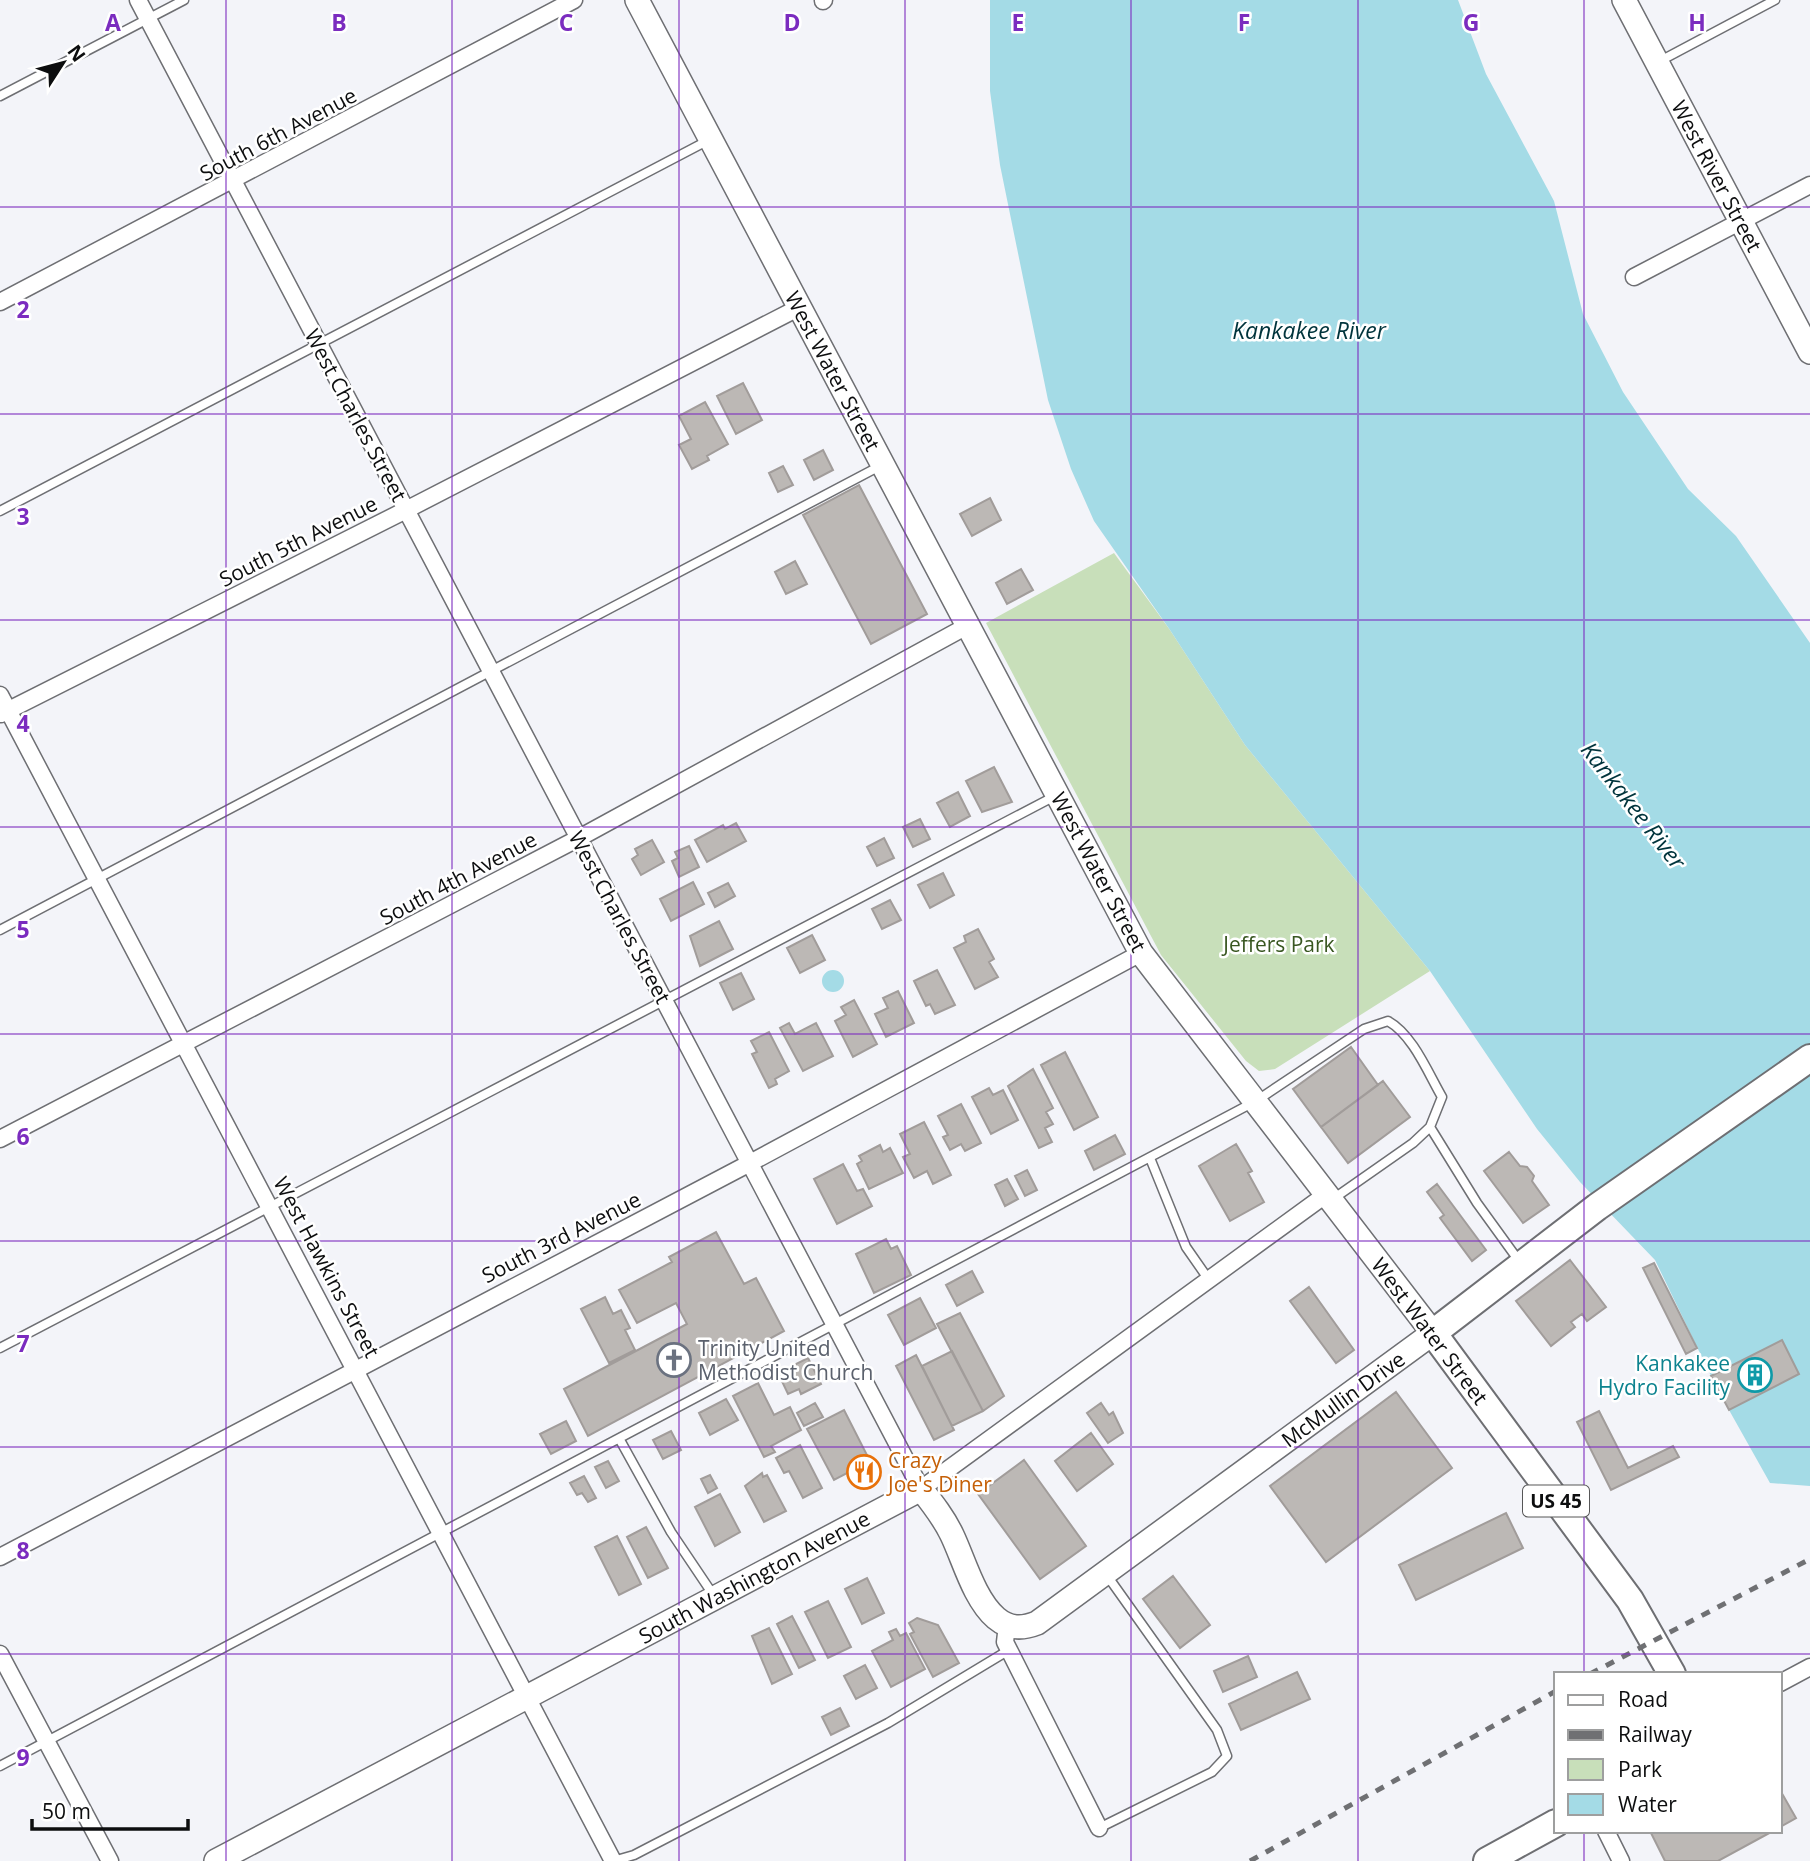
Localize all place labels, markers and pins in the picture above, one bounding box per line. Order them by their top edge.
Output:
place label: Trinity United Methodist Church [698,1334,873,1386]
church icon: Trinity United Methodist Church [655,1341,693,1379]
place label: Kankakee Hydro Facility [1598,1349,1730,1401]
building icon: Kankakee Hydro Facility [1736,1356,1774,1394]
place label: Crazy Joe's Diner [886,1446,992,1498]
restaurant icon: Crazy Joe's Diner [845,1453,883,1491]

